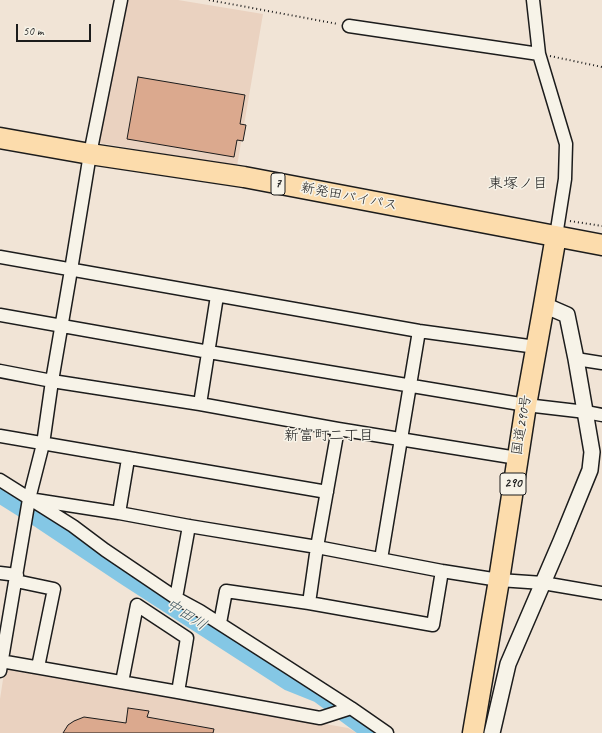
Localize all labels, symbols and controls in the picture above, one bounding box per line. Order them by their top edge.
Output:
scale bar [18,16,93,42]
text: 50 m [23,23,43,39]
road number: 7 [271,173,285,195]
district label: 東塚ノ目 [488,175,548,193]
street label: 新発田バイパス [299,179,399,215]
street label: 国道290号 [509,394,535,456]
district label: 新富町二丁目 [284,427,374,445]
road number: 290 [500,473,526,495]
water label: 中田川 [162,595,210,635]

